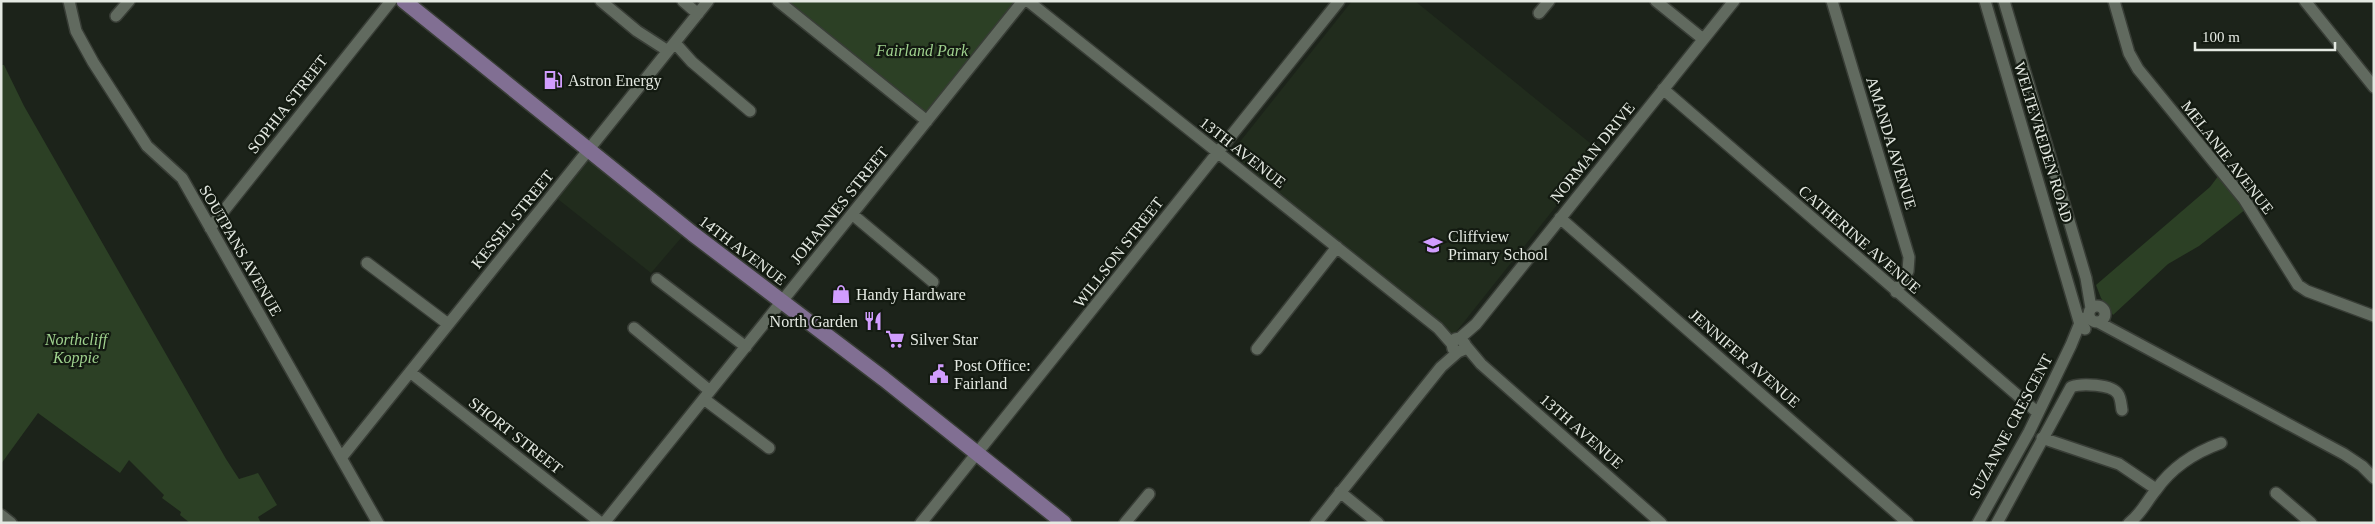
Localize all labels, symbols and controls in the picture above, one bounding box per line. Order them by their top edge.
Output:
scale bar [2195,20,2335,52]
text: 100 m [2202,29,2240,45]
park label: Fairland Park [875,42,969,59]
street label: SOPHIA STREET [244,52,331,157]
street label: WELTEVREDEN ROAD [2011,60,2076,224]
fuel station icon: Astron Energy [542,69,564,91]
place label: Astron Energy [568,72,661,90]
street label: AMANDA AVENUE [1863,75,1920,212]
street label: MELANIE AVENUE [2178,97,2277,217]
street label: NORMAN DRIVE [1547,99,1638,206]
street label: 13TH AVENUE [1196,114,1289,191]
street label: JOHANNES STREET [787,143,892,267]
street label: KESSEL STREET [468,167,557,272]
street label: SOUTPANS AVENUE [196,182,285,319]
street label: CATHERINE AVENUE [1795,182,1924,297]
street label: WILLSON STREET [1070,194,1167,311]
street label: 14TH AVENUE [696,212,789,289]
place label: Cliffview Primary School [1448,228,1549,264]
school or university icon: Cliffview Primary School [1422,234,1444,256]
shop icon: Handy Hardware [830,283,852,305]
place label: Handy Hardware [856,286,966,304]
street label: JENNIFER AVENUE [1686,306,1803,411]
restaurant icon: North Garden [862,310,884,332]
place label: North Garden [770,313,858,330]
supermarket icon: Silver Star [884,328,906,350]
park label: Northcliff Koppie [44,331,110,367]
place label: Silver Star [910,331,979,348]
street label: SUZANNE CRESCENT [1965,351,2056,501]
place label: Post Office: Fairland [954,357,1031,392]
public building icon: Post Office: Fairland [928,363,950,385]
street label: 13TH AVENUE [1537,391,1627,472]
street label: SHORT STREET [466,394,566,477]

